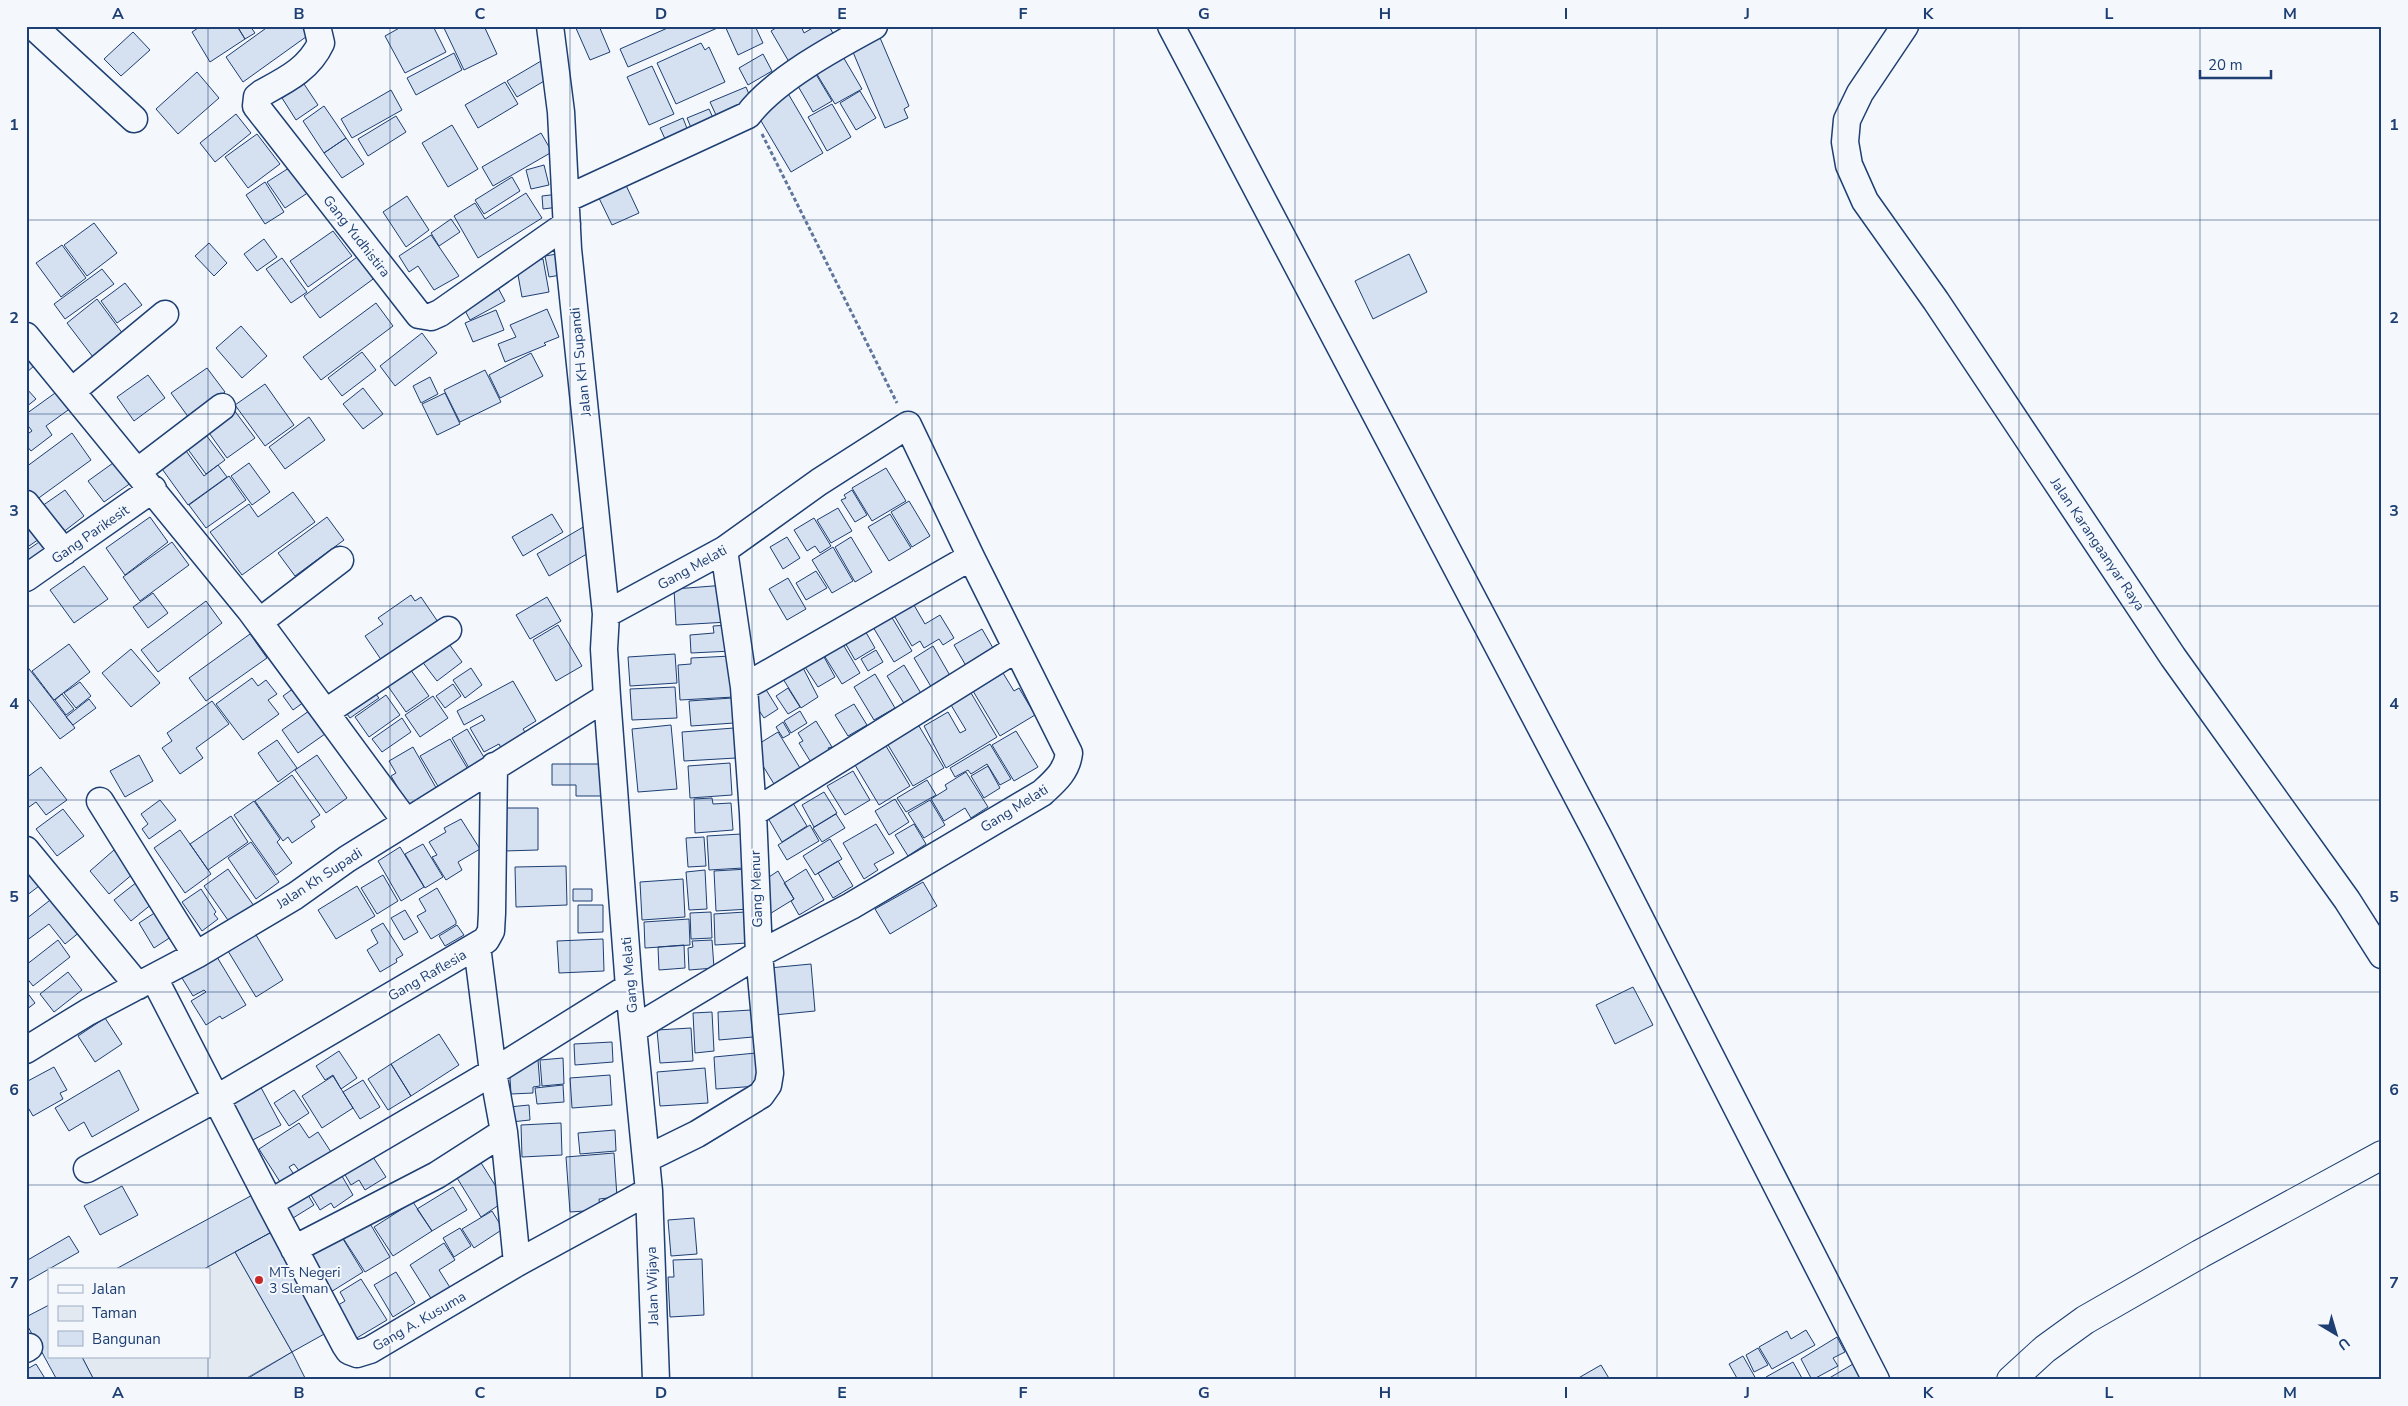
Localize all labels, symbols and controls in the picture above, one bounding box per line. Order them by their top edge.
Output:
text: A [112,3,124,25]
text: B [293,3,305,25]
text: C [475,3,486,25]
text: D [655,3,667,25]
text: E [837,3,847,25]
text: F [1019,3,1028,25]
text: G [1198,3,1210,25]
text: H [1379,3,1391,25]
text: I [1564,3,1568,25]
text: J [1743,3,1750,25]
text: K [1923,3,1935,25]
text: L [2105,3,2114,25]
text: M [2283,3,2297,25]
scale bar [2200,48,2272,80]
text: 20 m [2208,55,2243,75]
text: 1 [9,114,19,136]
text: 1 [2389,114,2399,136]
street label: Gang Yudhistira [319,191,395,281]
text: 2 [9,307,19,329]
street label: Jalan KH Supandi [565,307,596,418]
text: 2 [2389,307,2399,329]
street label: Jalan Karangaanyar Raya [2045,473,2149,615]
text: 3 [9,500,19,522]
text: 3 [2389,500,2399,522]
street label: Gang Parikesit [48,501,133,568]
street label: Gang Melati [654,541,730,594]
text: 4 [9,693,19,715]
text: 4 [2389,693,2399,715]
street label: Gang Melati [977,780,1052,837]
street label: Jalan Kh Supadi [272,844,366,914]
street label: Gang Menur [746,850,767,928]
text: 5 [9,886,19,908]
text: 5 [2389,886,2399,908]
street label: Gang Melati [617,936,642,1014]
street label: Gang Raflesia [385,945,470,1006]
text: 6 [9,1079,19,1101]
text: 6 [2389,1079,2399,1101]
street label: Jalan Wijaya [642,1246,663,1327]
place label: MTs Negeri 3 Sleman [269,1263,340,1298]
legend [48,1268,210,1358]
text: 7 [9,1272,19,1294]
text: 7 [2389,1272,2399,1294]
marker: MTs Negeri 3 Sleman [253,1274,265,1286]
text: Jalan [91,1279,126,1299]
street label: Gang A. Kusuma [369,1287,470,1356]
text: Taman [92,1303,137,1323]
north arrow [2310,1308,2360,1358]
text: Bangunan [92,1329,161,1349]
text: U [2334,1333,2354,1355]
text: A [112,1382,124,1404]
text: B [293,1382,305,1404]
text: C [475,1382,486,1404]
text: D [655,1382,667,1404]
text: E [837,1382,847,1404]
text: F [1019,1382,1028,1404]
text: G [1198,1382,1210,1404]
text: H [1379,1382,1391,1404]
text: I [1564,1382,1568,1404]
text: J [1743,1382,1750,1404]
text: K [1923,1382,1935,1404]
text: L [2105,1382,2114,1404]
text: M [2283,1382,2297,1404]

